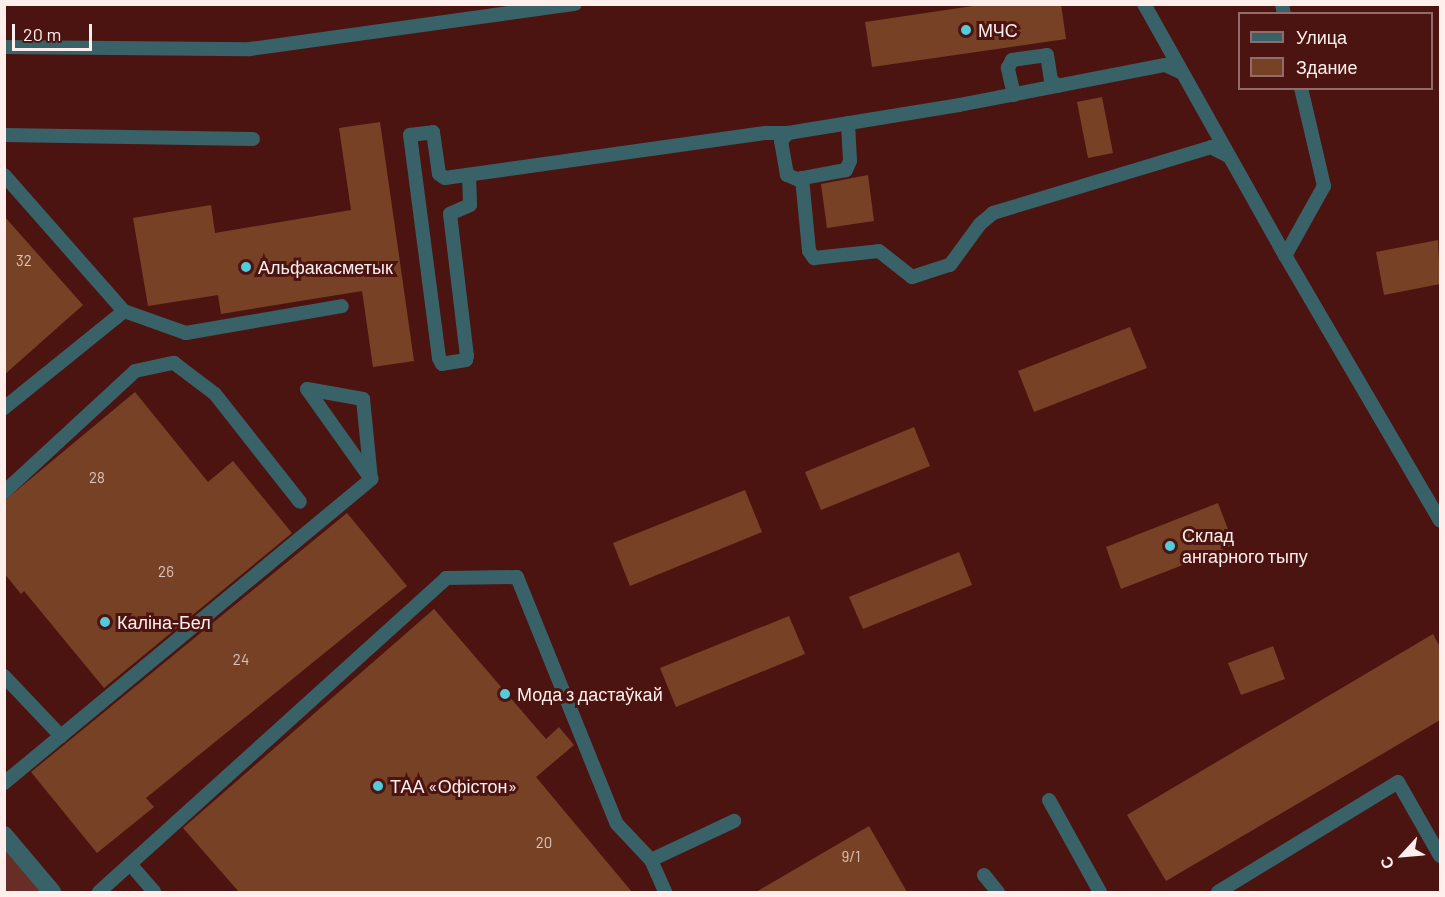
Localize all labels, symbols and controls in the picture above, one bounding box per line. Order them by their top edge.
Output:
scale bar [15,12,94,50]
legend [1238,12,1433,90]
place label: МЧС [978,19,1018,41]
text: 20 m [23,23,61,45]
marker: МЧС [959,23,973,37]
text: Улица [1296,26,1347,48]
text: Здание [1296,56,1357,78]
house number: 32 [16,252,32,270]
place label: Альфакасметык [258,256,393,278]
marker: Альфакасметык [239,260,253,274]
house number: 28 [89,469,105,487]
place label: Склад ангарного тыпу [1182,525,1308,568]
marker: Склад ангарного тыпу [1163,539,1177,553]
house number: 26 [158,563,174,581]
place label: Каліна-Бел [117,611,211,633]
marker: Каліна-Бел [98,615,112,629]
house number: 24 [233,651,249,669]
place label: Мода з дастаўкай [517,683,663,705]
marker: Мода з дастаўкай [498,687,512,701]
place label: ТАА «Офістон» [390,775,517,797]
marker: ТАА «Офістон» [371,779,385,793]
north arrow [1373,825,1433,885]
house number: 20 [536,834,552,852]
house number: 9/1 [841,848,861,866]
text: С [1375,854,1397,872]

